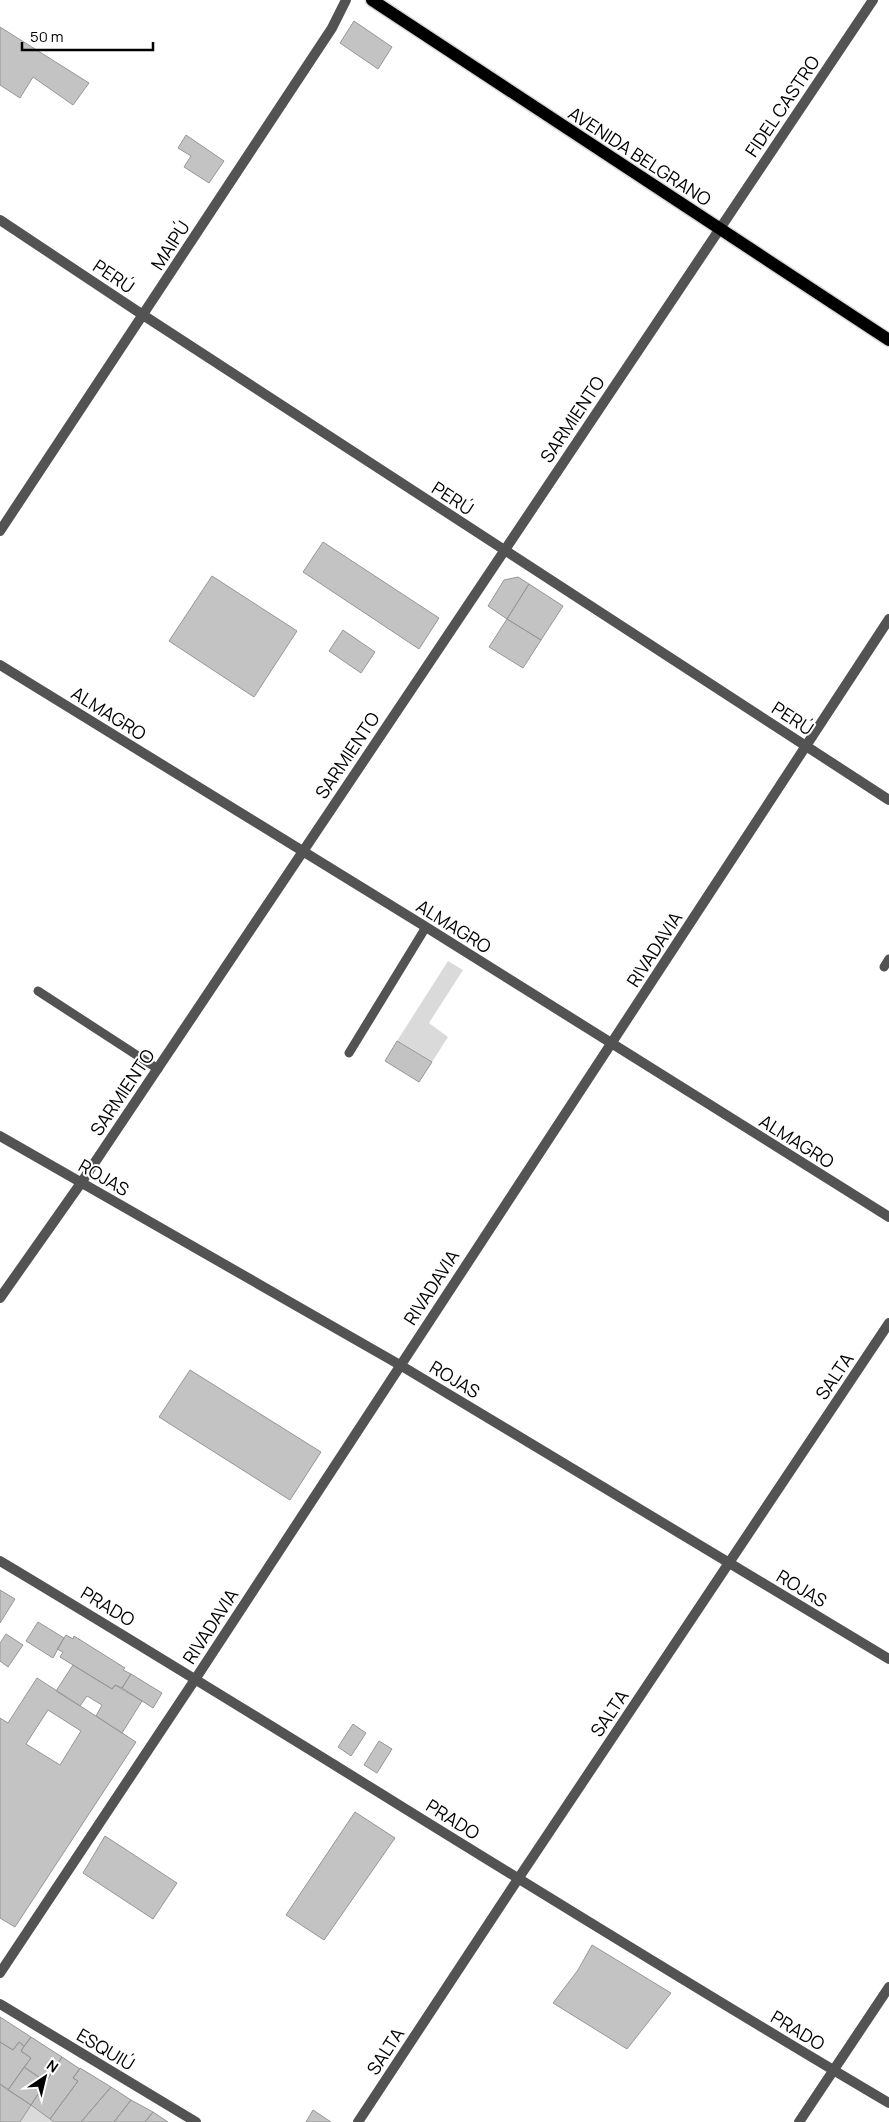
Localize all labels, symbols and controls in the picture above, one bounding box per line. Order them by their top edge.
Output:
scale bar [22,20,154,52]
text: 50 m [30,26,64,47]
street label: FIDEL CASTRO [739,51,825,161]
street label: AVENIDA BELGRANO [564,101,716,211]
street label: MAIPÚ [145,216,195,274]
street label: PERÚ [89,253,139,299]
street label: SARMIENTO [534,371,610,467]
street label: PERÚ [428,476,478,520]
street label: ALMAGRO [67,681,151,745]
street label: PERÚ [768,696,818,740]
street label: SARMIENTO [309,707,385,803]
street label: ALMAGRO [412,894,496,958]
street label: RIVADAVIA [621,906,688,991]
street label: SARMIENTO [84,1044,160,1140]
street label: ALMAGRO [755,1109,839,1173]
street label: ROJAS [74,1153,134,1201]
street label: RIVADAVIA [398,1244,465,1329]
street label: SALTA [810,1347,859,1404]
street label: ROJAS [425,1355,485,1403]
street label: ROJAS [772,1564,832,1612]
street label: PRADO [77,1581,139,1631]
street label: RIVADAVIA [177,1583,244,1668]
street label: SALTA [585,1684,634,1741]
street label: PRADO [422,1793,484,1845]
street label: PRADO [767,2005,829,2055]
street label: ESQUIÚ [73,2022,139,2076]
street label: SALTA [361,2022,409,2079]
north arrow [20,2052,70,2102]
text: N [43,2055,62,2077]

